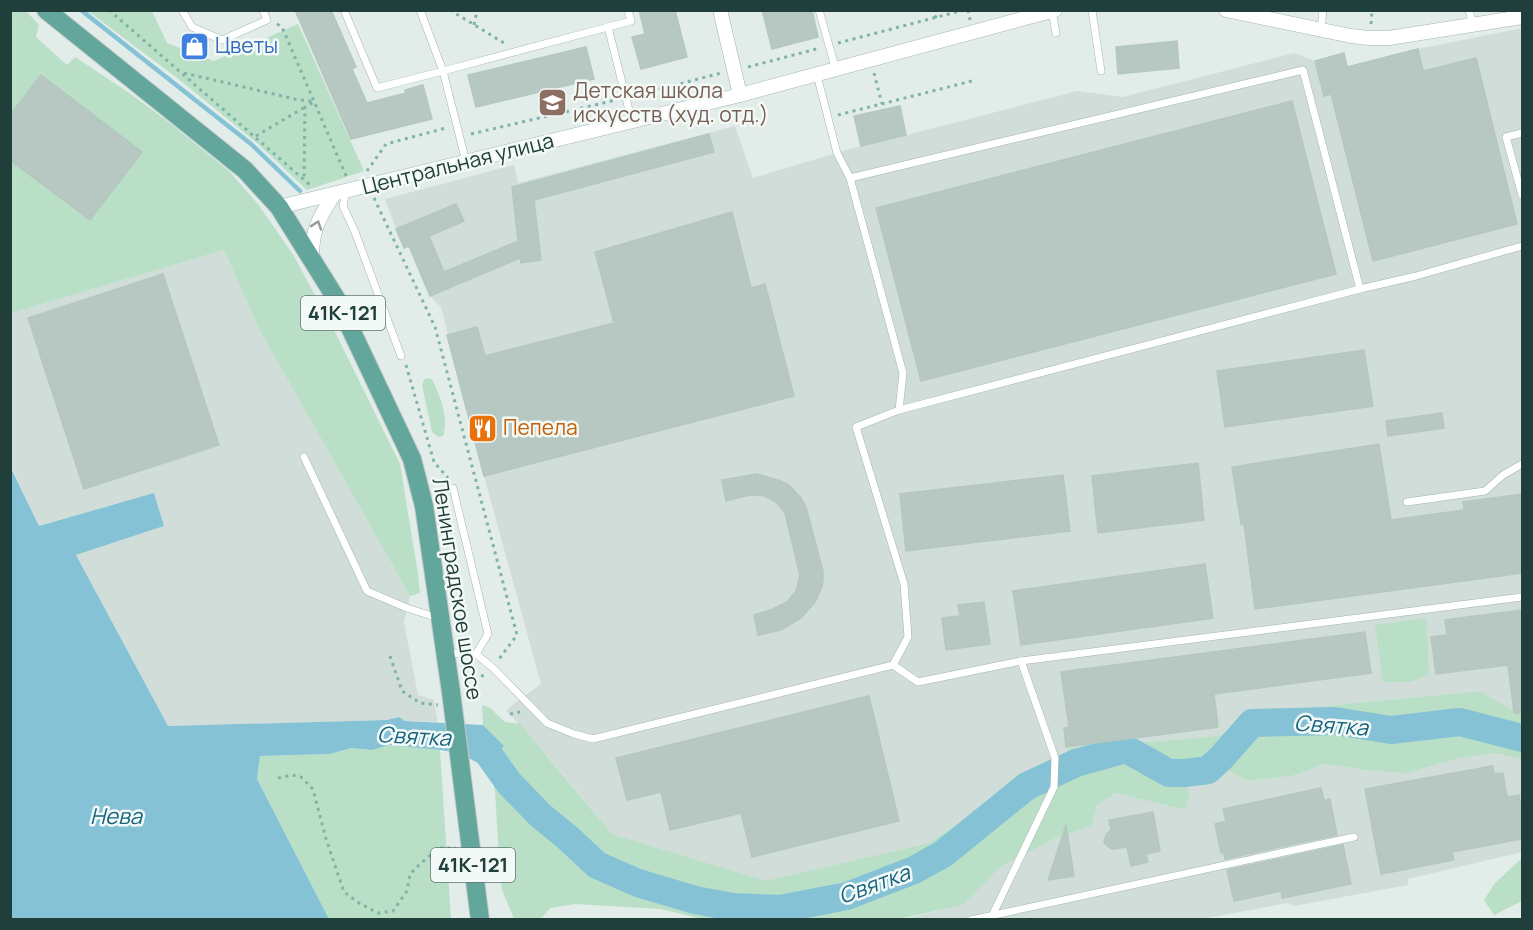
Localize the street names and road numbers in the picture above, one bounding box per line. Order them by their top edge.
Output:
street label: Центральная улица [359,126,557,200]
road number: 41К-121 [301,296,385,330]
street label: Ленинградское шоссе [427,476,489,702]
road number: 41К-121 [431,848,515,882]

